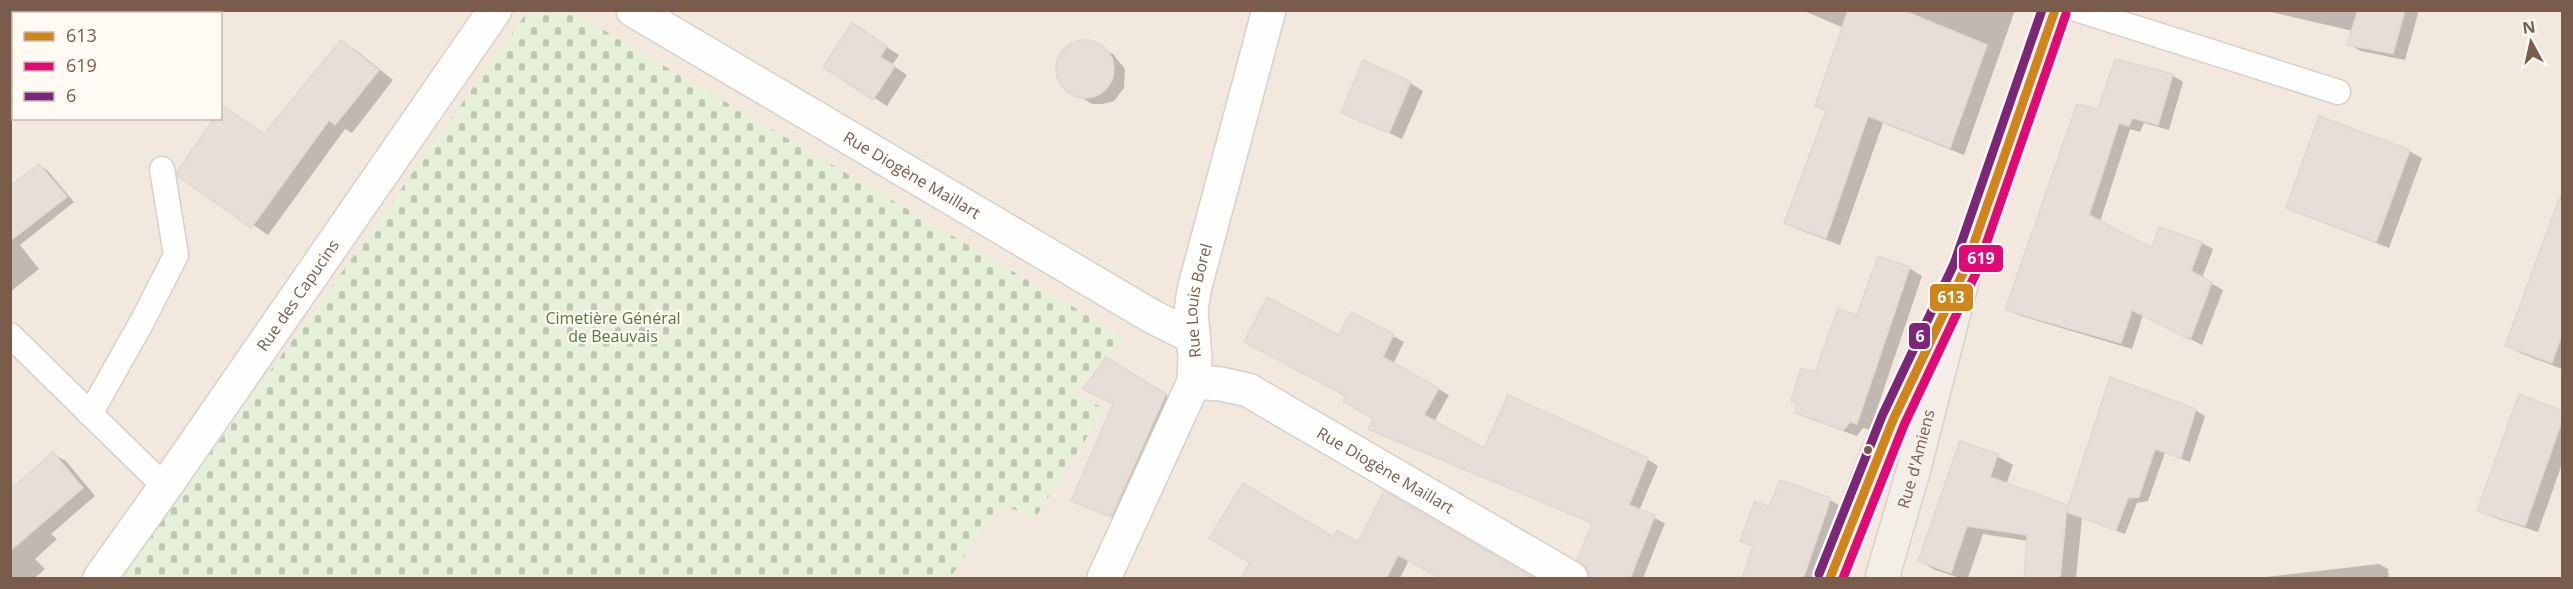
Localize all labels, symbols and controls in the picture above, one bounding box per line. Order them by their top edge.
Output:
legend [12,12,222,120]
north arrow [2501,12,2561,72]
text: N [2521,15,2537,39]
text: 613 [66,23,97,47]
text: 619 [66,53,97,77]
text: 6 [66,83,76,107]
street label: Rue Diogène Maillart [840,126,985,224]
street label: Rue des Capucins [251,235,344,355]
street label: Rue Louis Borel [1180,241,1217,359]
line badge: 619 [1958,244,2004,273]
text: 619 [1967,247,1995,269]
line badge: 613 [1929,283,1974,312]
text: 613 [1937,286,1965,308]
park label: Cimetière Général de Beauvais [545,307,681,347]
line badge: 6 [1908,322,1931,350]
text: 6 [1915,325,1925,347]
street label: Rue d'Amiens [1892,407,1940,511]
street label: Rue Diogène Maillart [1313,422,1459,519]
unlabelled marker [1862,444,1874,456]

